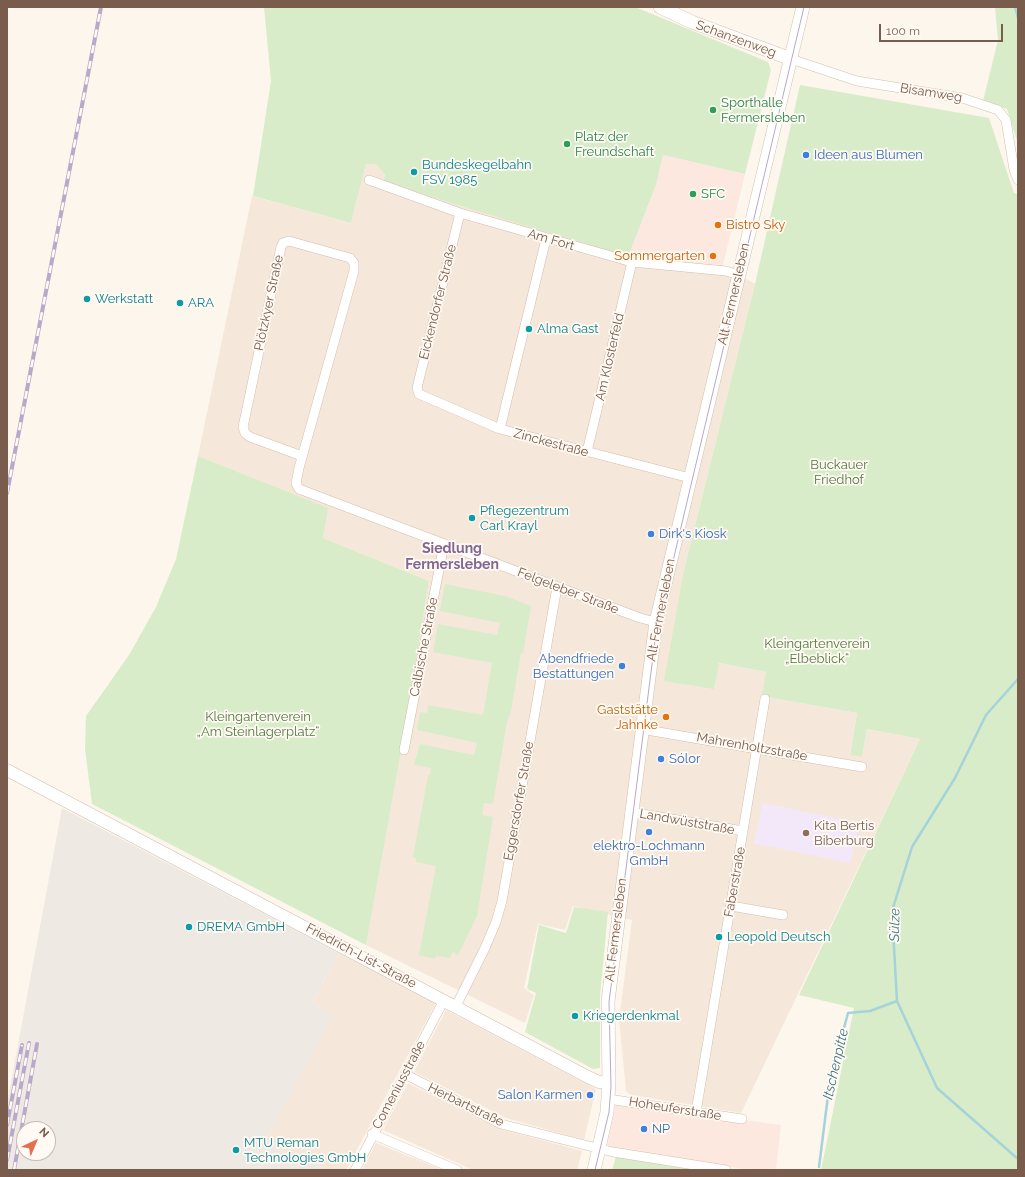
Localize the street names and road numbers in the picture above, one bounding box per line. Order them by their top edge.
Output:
street label: Schanzenweg [694,17,778,61]
street label: Bisamweg [899,80,963,106]
street label: Am Fort [526,226,576,254]
street label: Alt Fermersleben [715,241,753,347]
street label: Eickendorfer Straße [416,243,460,361]
street label: Plötzkyer Straße [251,254,287,352]
street label: Am Klosterfeld [592,312,628,402]
street label: Zinckestraße [512,426,590,460]
street label: Alt Fermersleben [643,557,679,663]
street label: Felgeleber Straße [515,564,621,618]
street label: Calbische Straße [407,596,441,698]
street label: Mahrenholtzstraße [695,730,809,764]
street label: Eggersdorfer Straße [501,740,537,862]
street label: Landwüststraße [638,806,736,838]
street label: Faberstraße [721,846,749,918]
street label: Alt Fermersleben [602,877,630,983]
street label: Friedrich-List-Straße [303,920,419,992]
street label: Comeniusstraße [369,1038,429,1132]
street label: Herbartstraße [425,1080,507,1130]
street label: Hoheuferstraße [628,1094,722,1124]

